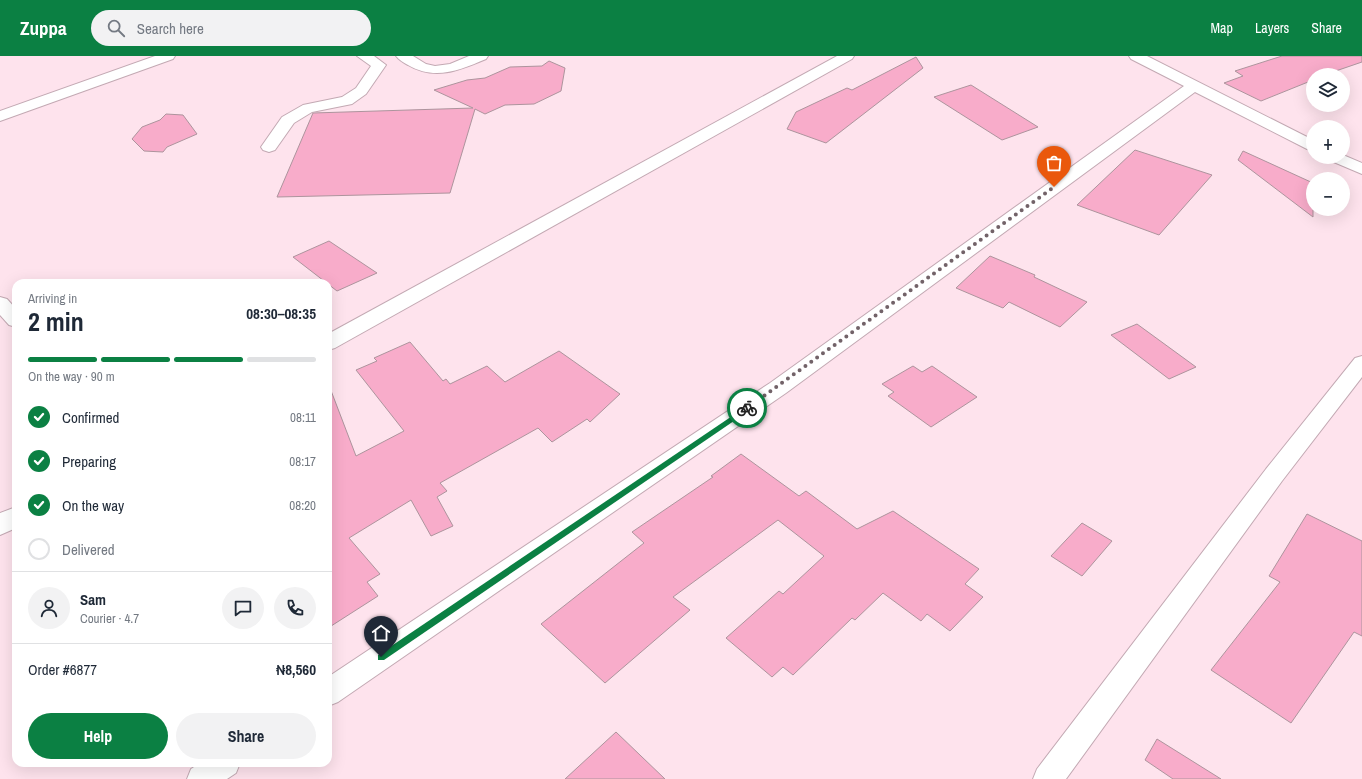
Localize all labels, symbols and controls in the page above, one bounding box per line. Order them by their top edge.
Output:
search box [91,10,371,46]
text: Zuppa [20,15,67,41]
icon: search [105,17,127,39]
text: Search here [137,18,204,39]
text: Map [1211,19,1233,37]
text: Layers [1255,19,1289,37]
text: Share [1311,19,1342,37]
map controls [1306,68,1350,216]
button: layers [1306,68,1350,112]
button: + [1306,120,1350,164]
pin [1037,146,1071,187]
icon: bag [1043,152,1065,174]
button: − [1306,172,1350,216]
text: Arriving in [28,290,77,307]
text: 08:30–08:35 [246,303,316,324]
text: 2 min [28,304,84,339]
text: On the way · 90 m [28,368,115,385]
courier [727,388,767,428]
icon: bike [736,397,758,419]
icon: check [28,406,50,428]
text: Confirmed [62,407,119,428]
text: 08:11 [290,409,316,426]
icon: check [28,450,50,472]
text: Preparing [62,451,116,472]
text: 08:17 [289,453,316,470]
icon: check [28,494,50,516]
text: On the way [62,495,124,516]
text: 08:20 [289,497,316,514]
text: Delivered [62,539,115,560]
button: person [28,587,70,629]
button: chat [222,587,264,629]
button: phone [274,587,316,629]
text: Sam [80,589,106,610]
text: Courier · 4.7 [80,610,139,627]
pin [364,616,398,657]
icon: home [370,622,392,644]
text: Order #6877 [28,659,97,680]
text: ₦8,560 [276,659,316,680]
button: Help [28,713,168,759]
button: Share [176,713,316,759]

